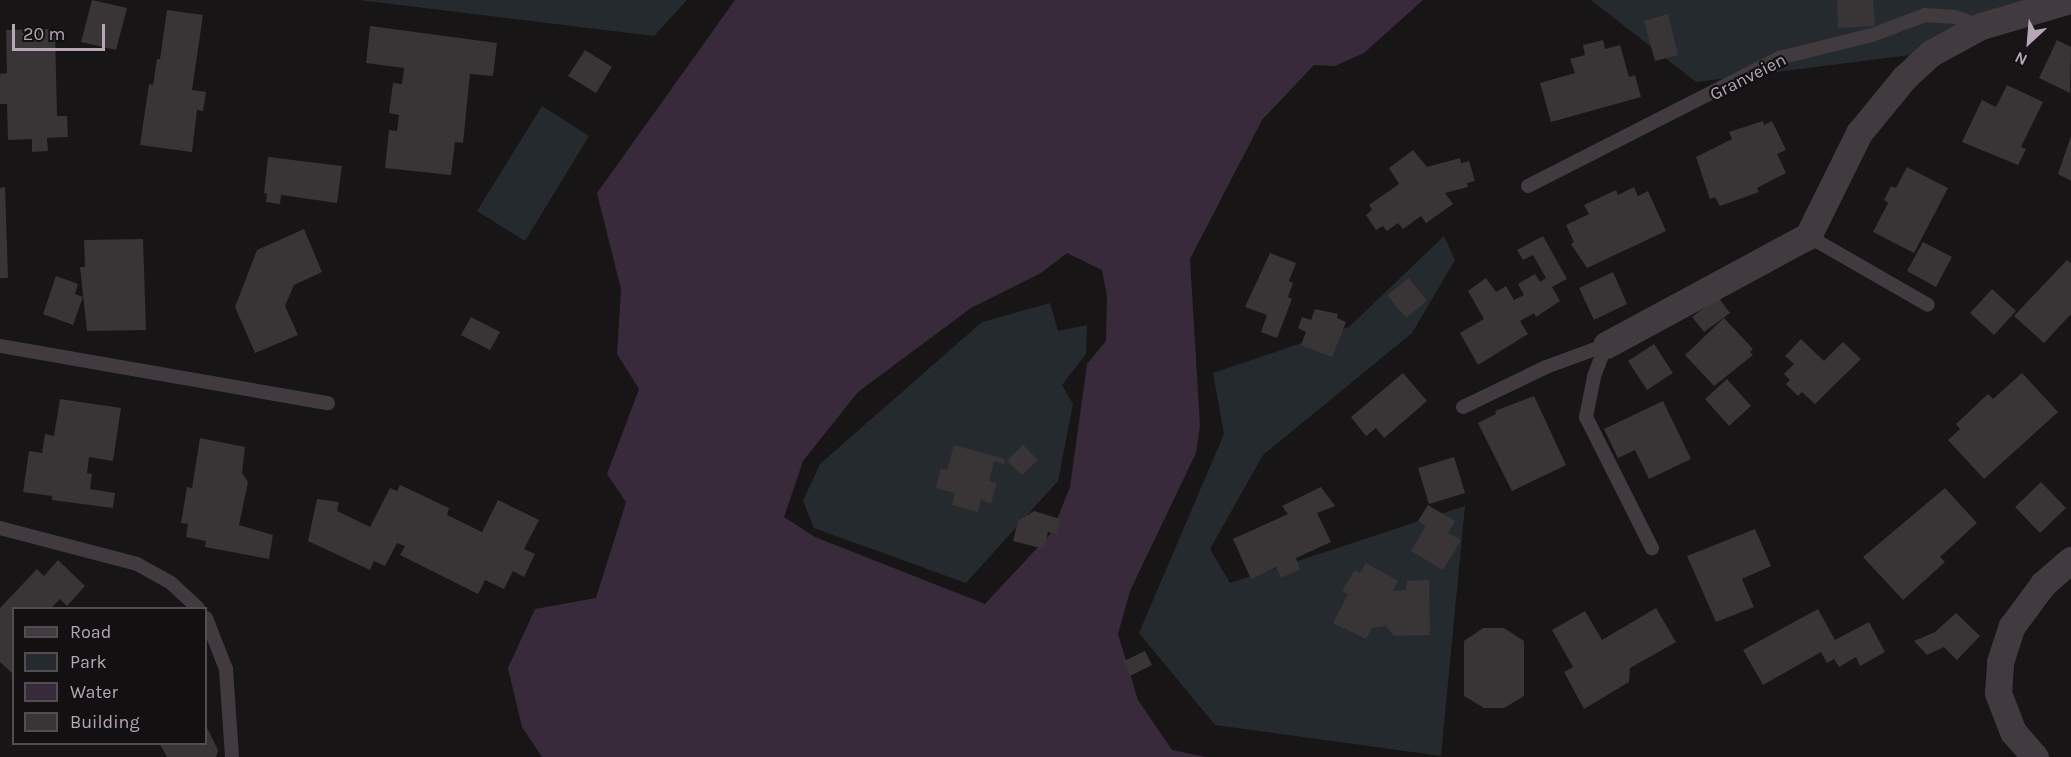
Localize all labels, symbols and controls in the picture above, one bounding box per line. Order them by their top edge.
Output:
scale bar [15,12,108,50]
north arrow [1999,12,2059,72]
text: 20 m [23,23,65,45]
text: N [2012,48,2030,70]
street label: Granveien [1706,49,1790,105]
legend [12,607,207,745]
text: Road [70,621,111,643]
text: Park [70,651,107,673]
text: Water [70,681,118,703]
text: Building [70,711,140,733]

